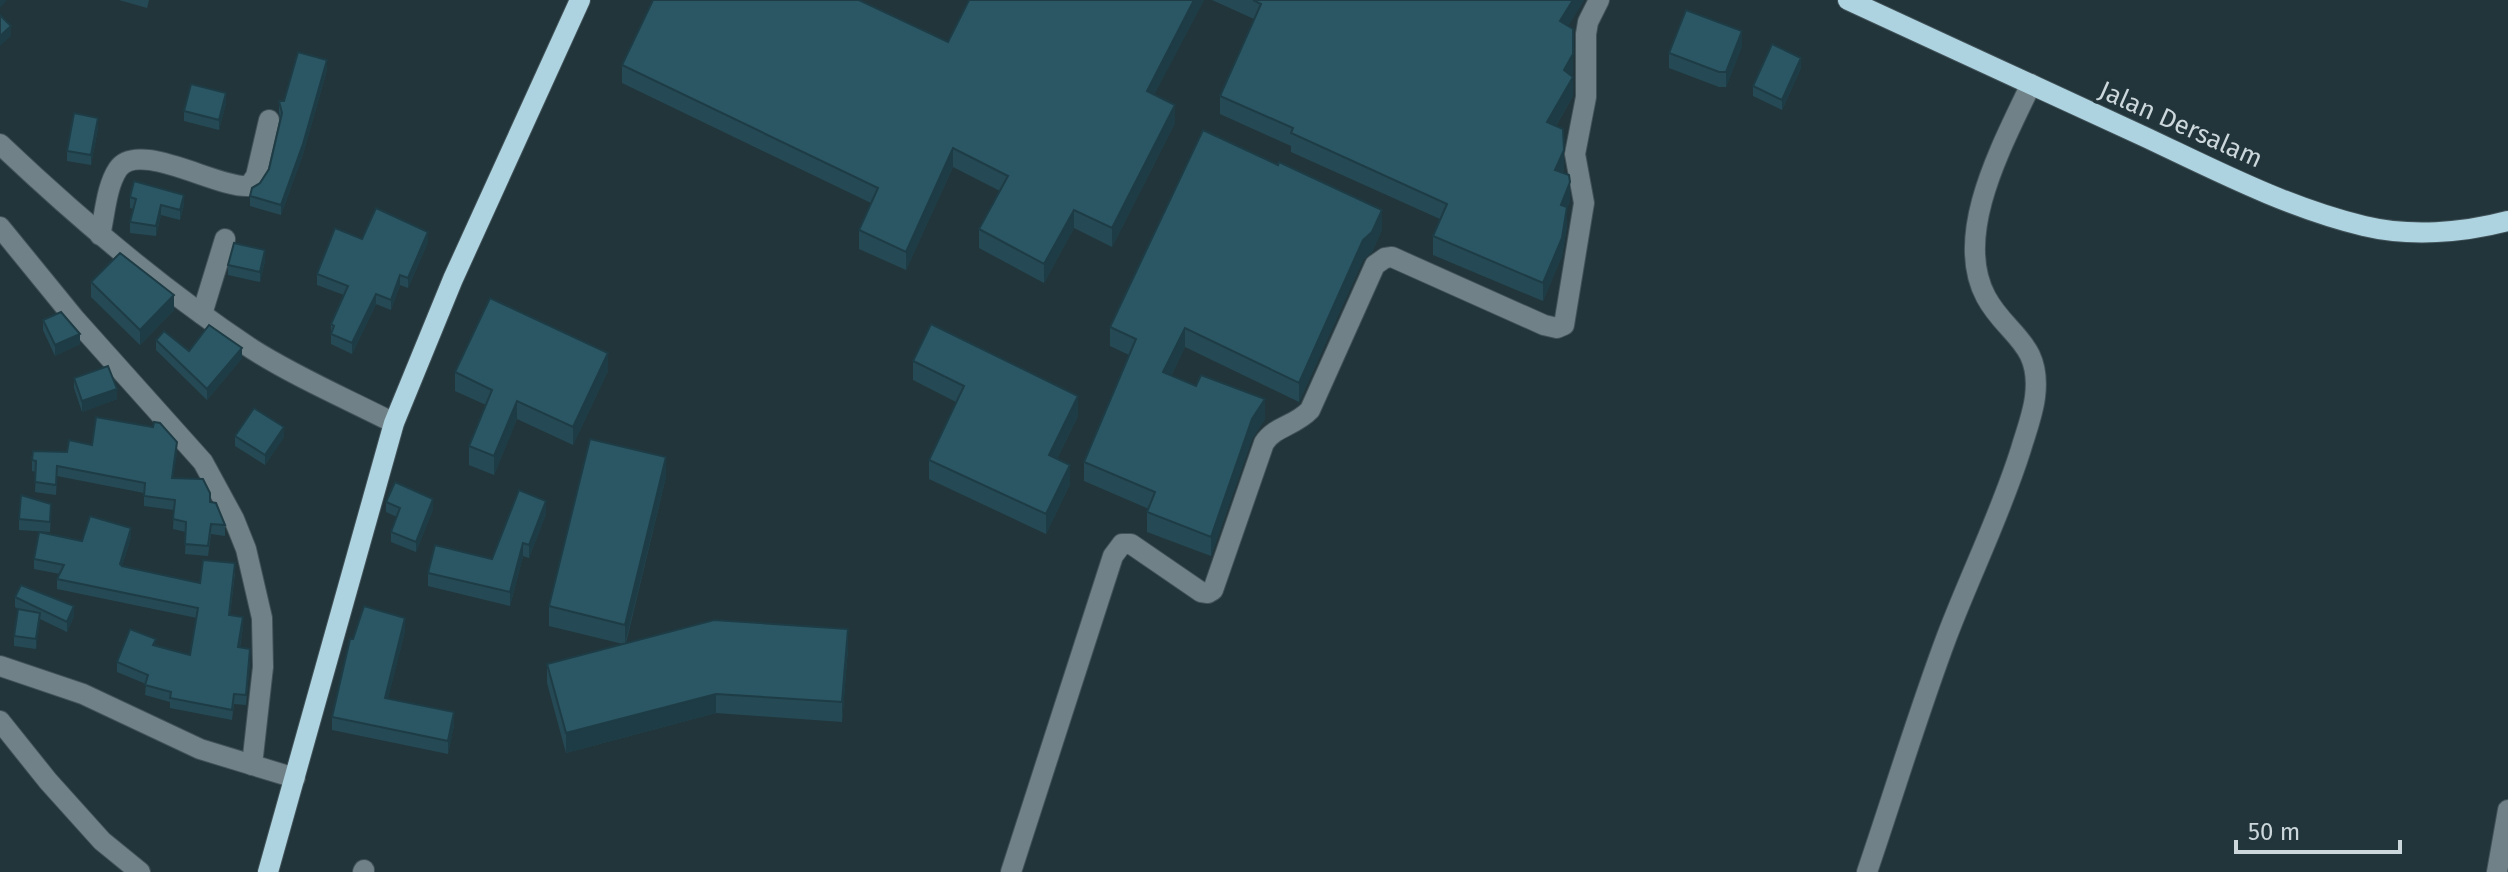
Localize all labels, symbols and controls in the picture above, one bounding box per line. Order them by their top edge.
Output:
street label: Jalan Dersalam [2094,75,2267,174]
scale bar [2236,804,2400,854]
text: 50 m [2248,818,2300,846]

